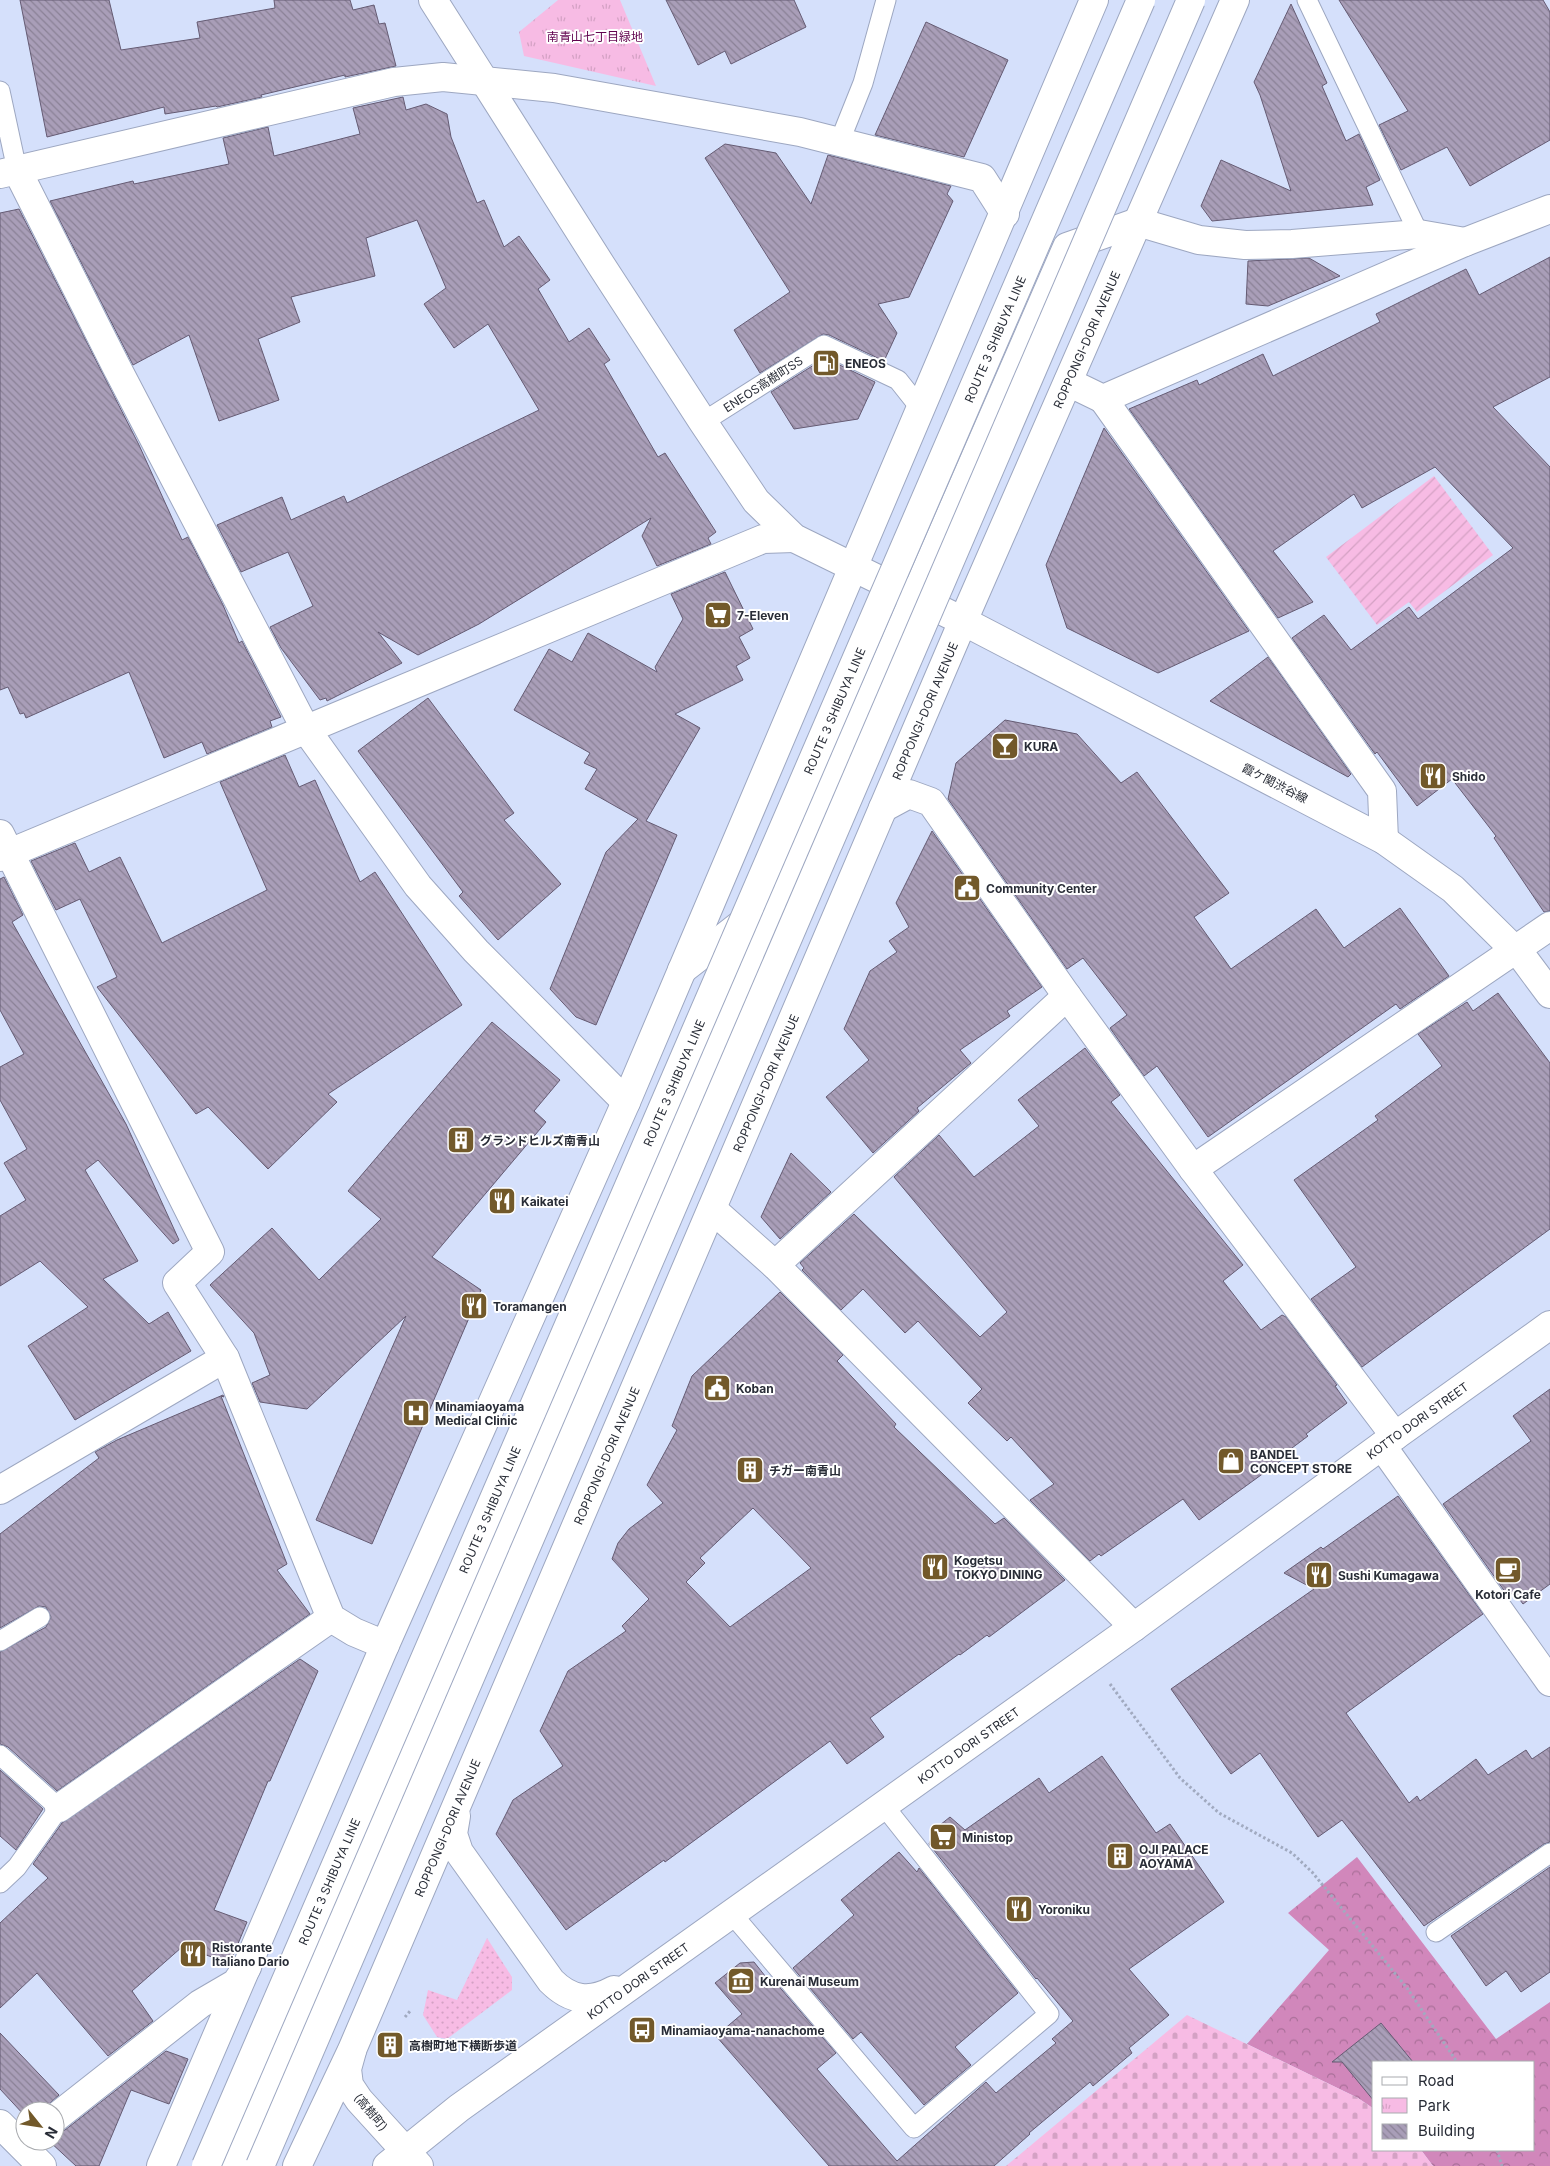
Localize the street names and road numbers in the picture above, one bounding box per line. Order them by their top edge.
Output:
street label: ROPPONGI-DORI AVENUE [1050,268,1123,410]
street label: ROUTE 3 SHIBUYA LINE [961,273,1029,405]
street label: ENEOS高樹町SS [720,353,806,415]
street label: ROPPONGI-DORI AVENUE [889,639,961,782]
street label: ROUTE 3 SHIBUYA LINE [800,645,868,777]
street label: 霞ケ関渋谷線 [1240,760,1310,806]
street label: ROPPONGI-DORI AVENUE [729,1012,802,1154]
street label: ROUTE 3 SHIBUYA LINE [640,1017,708,1148]
street label: KOTTO DORI STREET [1363,1378,1471,1462]
street label: ROPPONGI-DORI AVENUE [570,1384,642,1527]
street label: ROUTE 3 SHIBUYA LINE [455,1444,523,1575]
street label: KOTTO DORI STREET [914,1703,1023,1786]
street label: ROPPONGI-DORI AVENUE [411,1757,483,1899]
street label: ROUTE 3 SHIBUYA LINE [295,1816,363,1947]
street label: KOTTO DORI STREET [584,1939,692,2022]
street label: (高樹町) [351,2090,391,2134]

